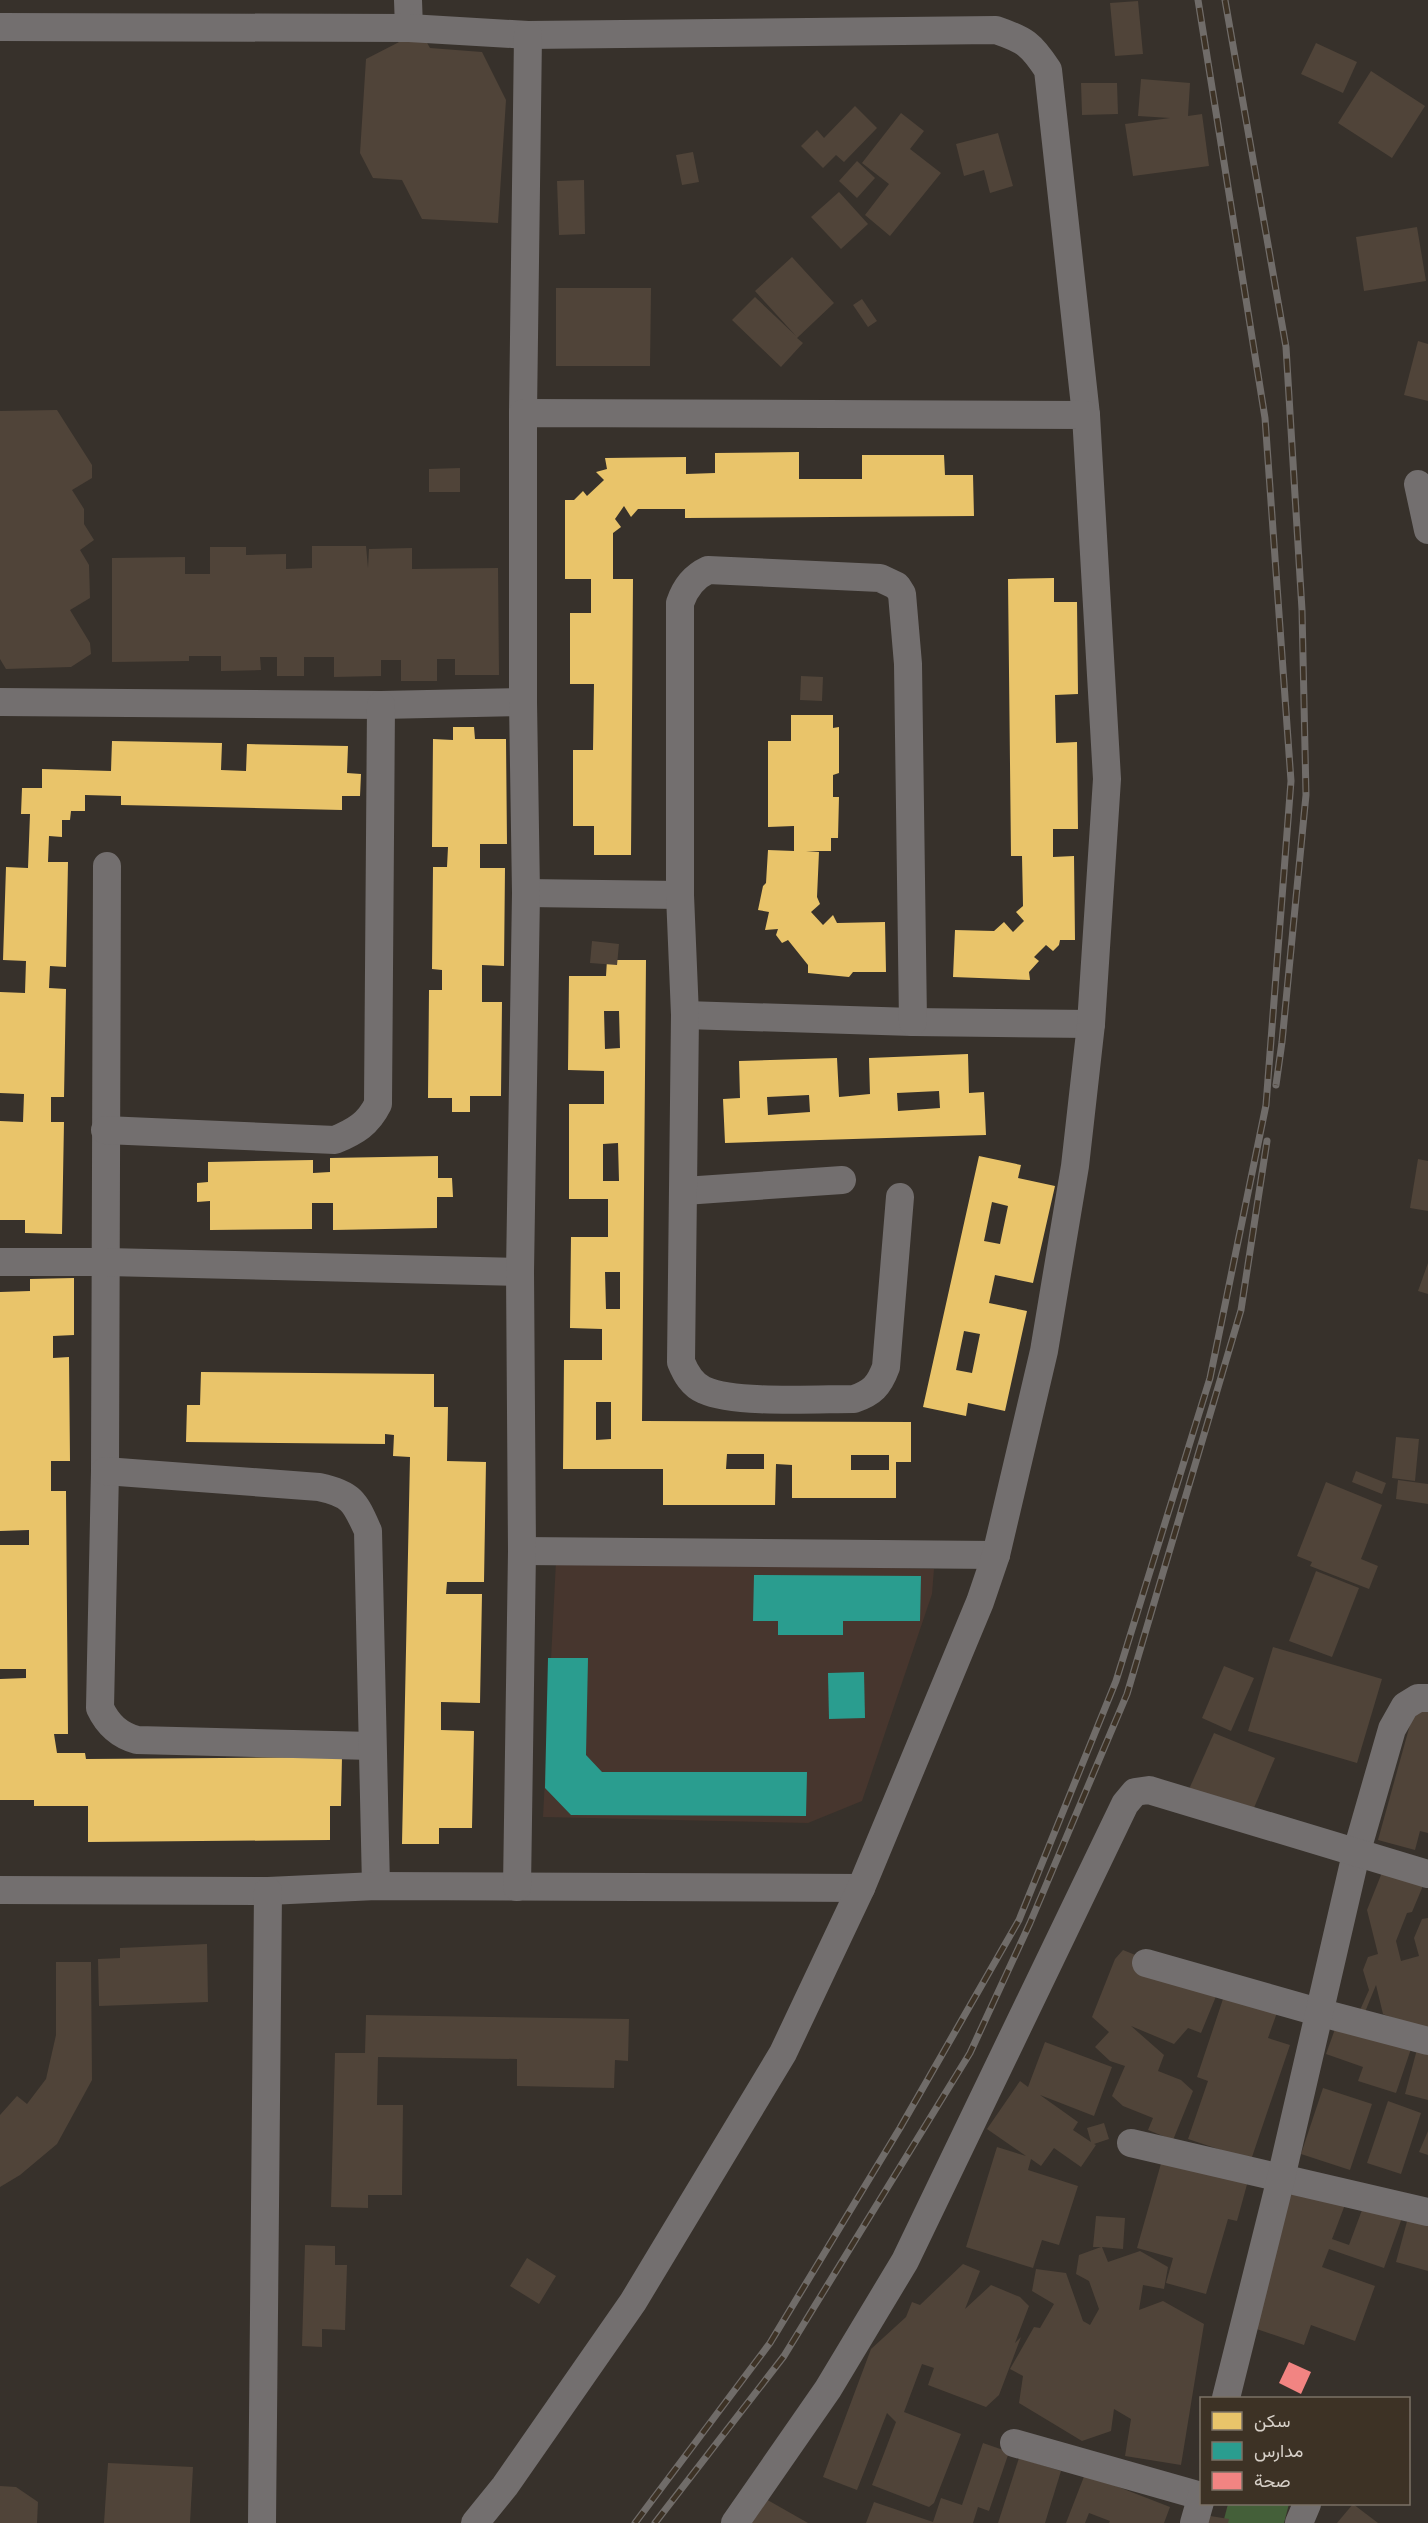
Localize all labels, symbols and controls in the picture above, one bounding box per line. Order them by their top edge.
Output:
legend [1200,2397,1410,2505]
text: سكن [1254,2408,1290,2434]
text: مدارس [1254,2438,1303,2464]
text: صحة [1254,2468,1291,2494]

